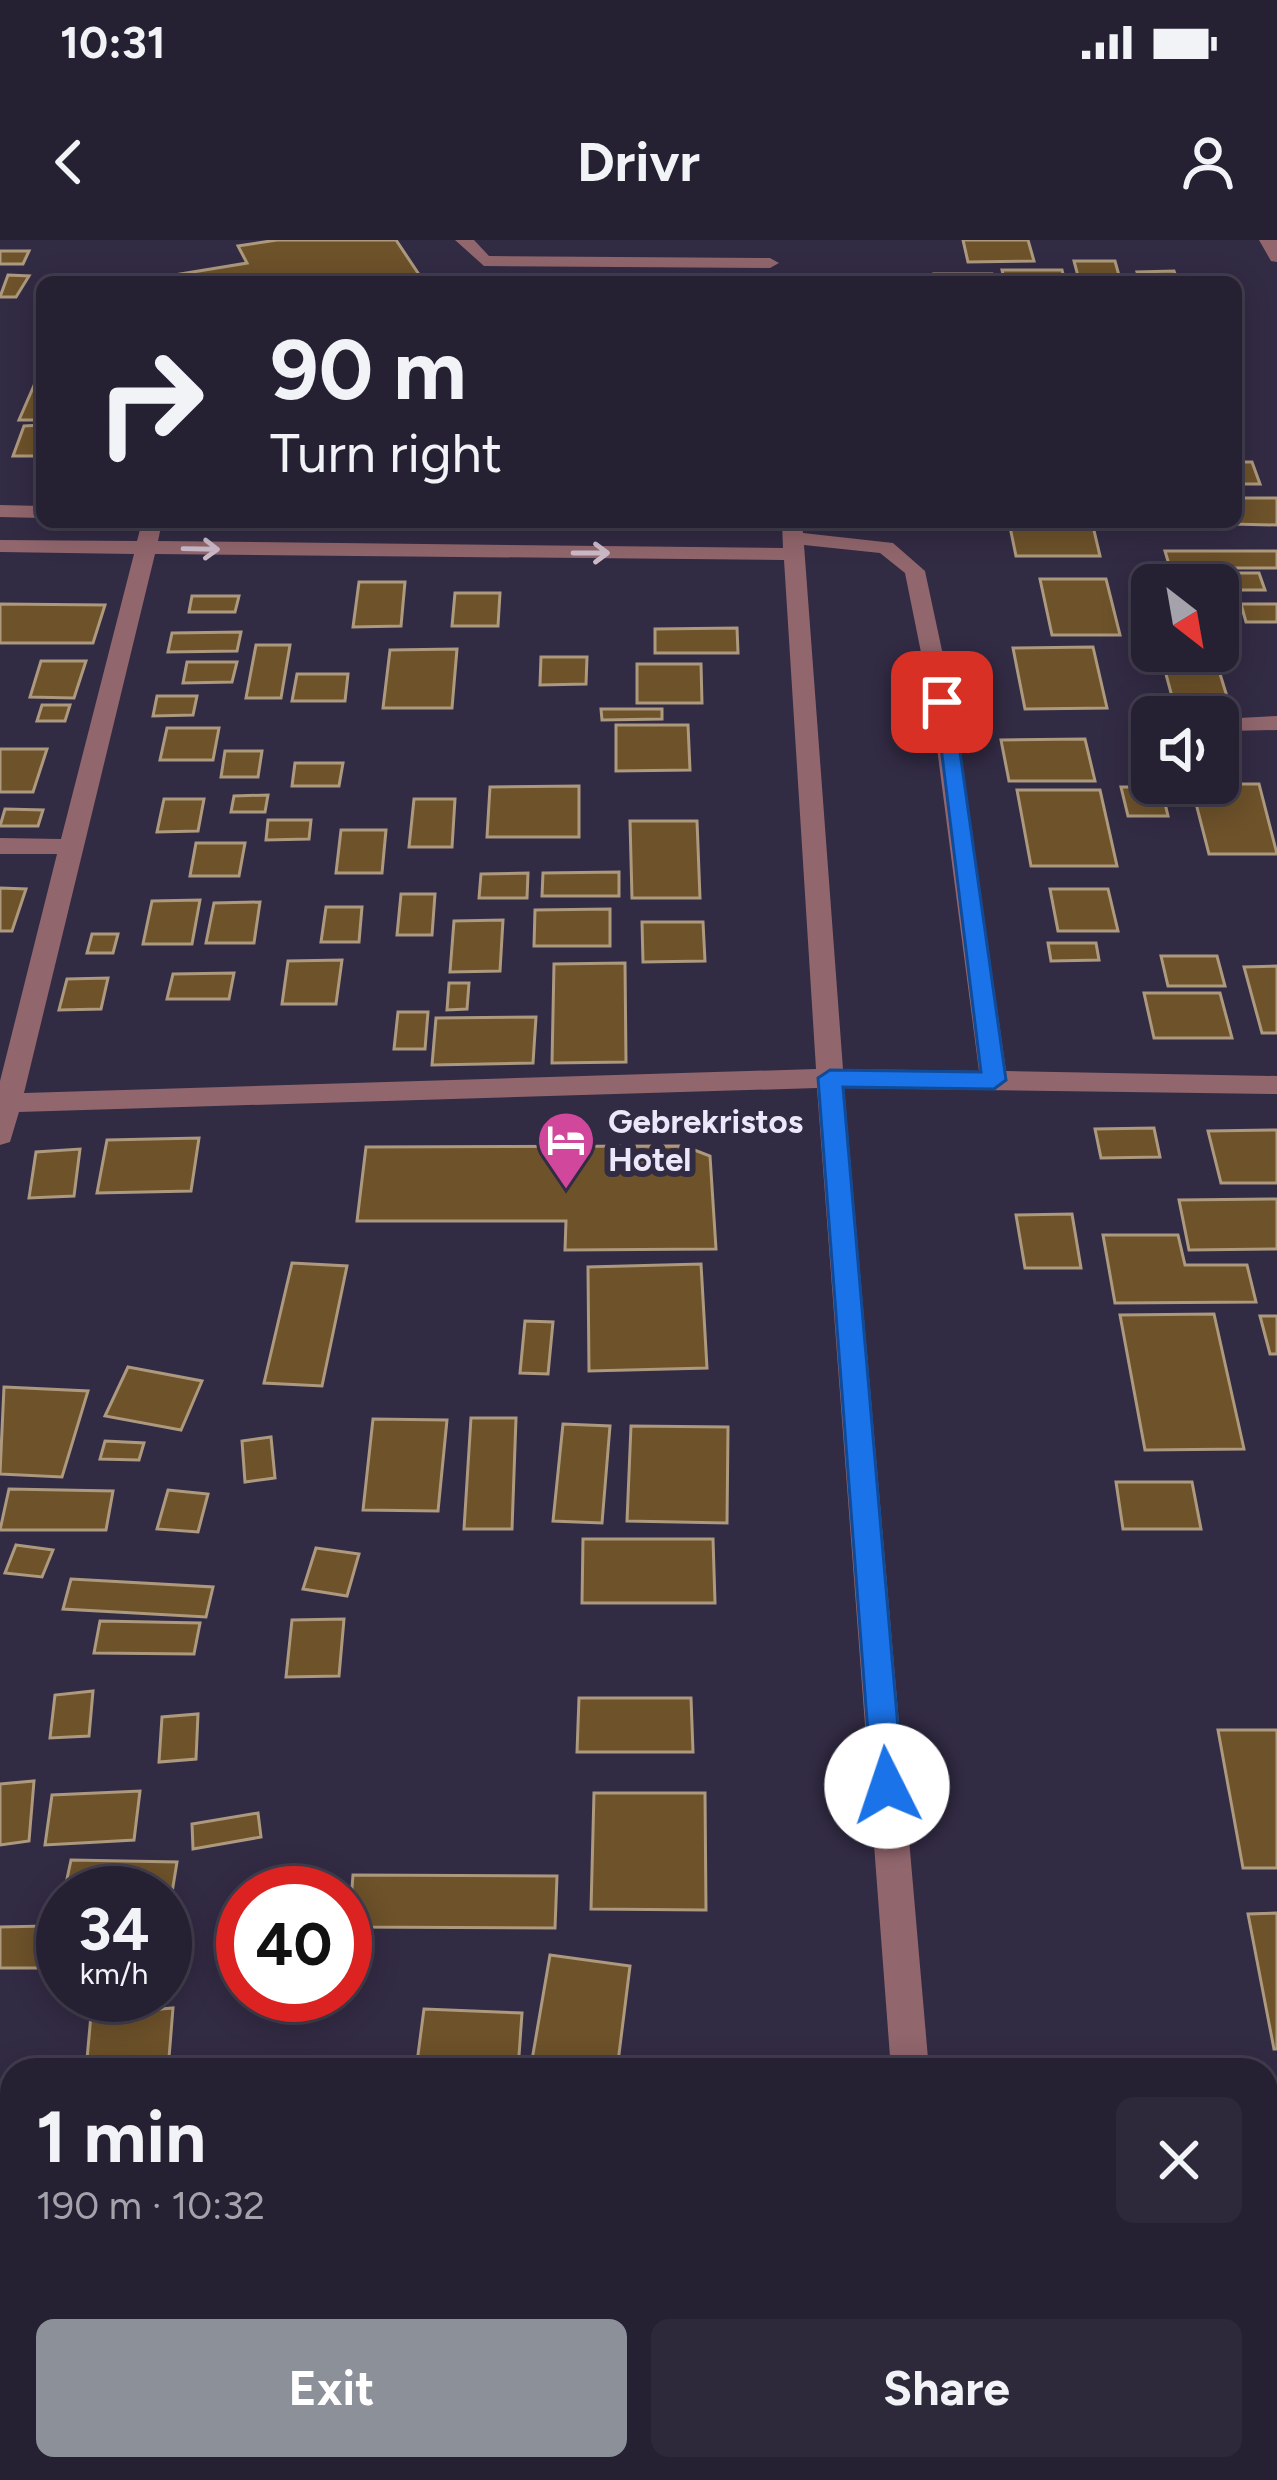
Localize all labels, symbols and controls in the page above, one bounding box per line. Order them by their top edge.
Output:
text: 10:31 [60,15,166,69]
icon: back [36,129,102,195]
icon: person [1175,129,1241,195]
text: Drivr [577,130,700,195]
text: 90 m [270,319,466,420]
icon: right [72,324,228,480]
text: Turn right [270,421,502,486]
one-way arrow [181,538,220,561]
one-way arrow [571,541,610,564]
north arrow [1131,564,1239,672]
map controls [1131,564,1239,804]
pin [891,651,993,753]
icon: arrive [909,669,975,735]
button: sound [1131,696,1239,804]
place label: Gebrekristos Hotel [608,1102,803,1179]
hotel icon: Gebrekristos Hotel [535,1109,597,1191]
position arrow [824,1723,950,1849]
speed limit sign: 40 [216,1866,372,2022]
text: 34 [78,1893,150,1965]
text: km/h [80,1955,148,1992]
text: 1 min [36,2094,206,2180]
button: close [1116,2097,1242,2223]
text: 190 m · 10:32 [36,2182,265,2229]
button: Exit [36,2319,627,2457]
button: Share [651,2319,1242,2457]

